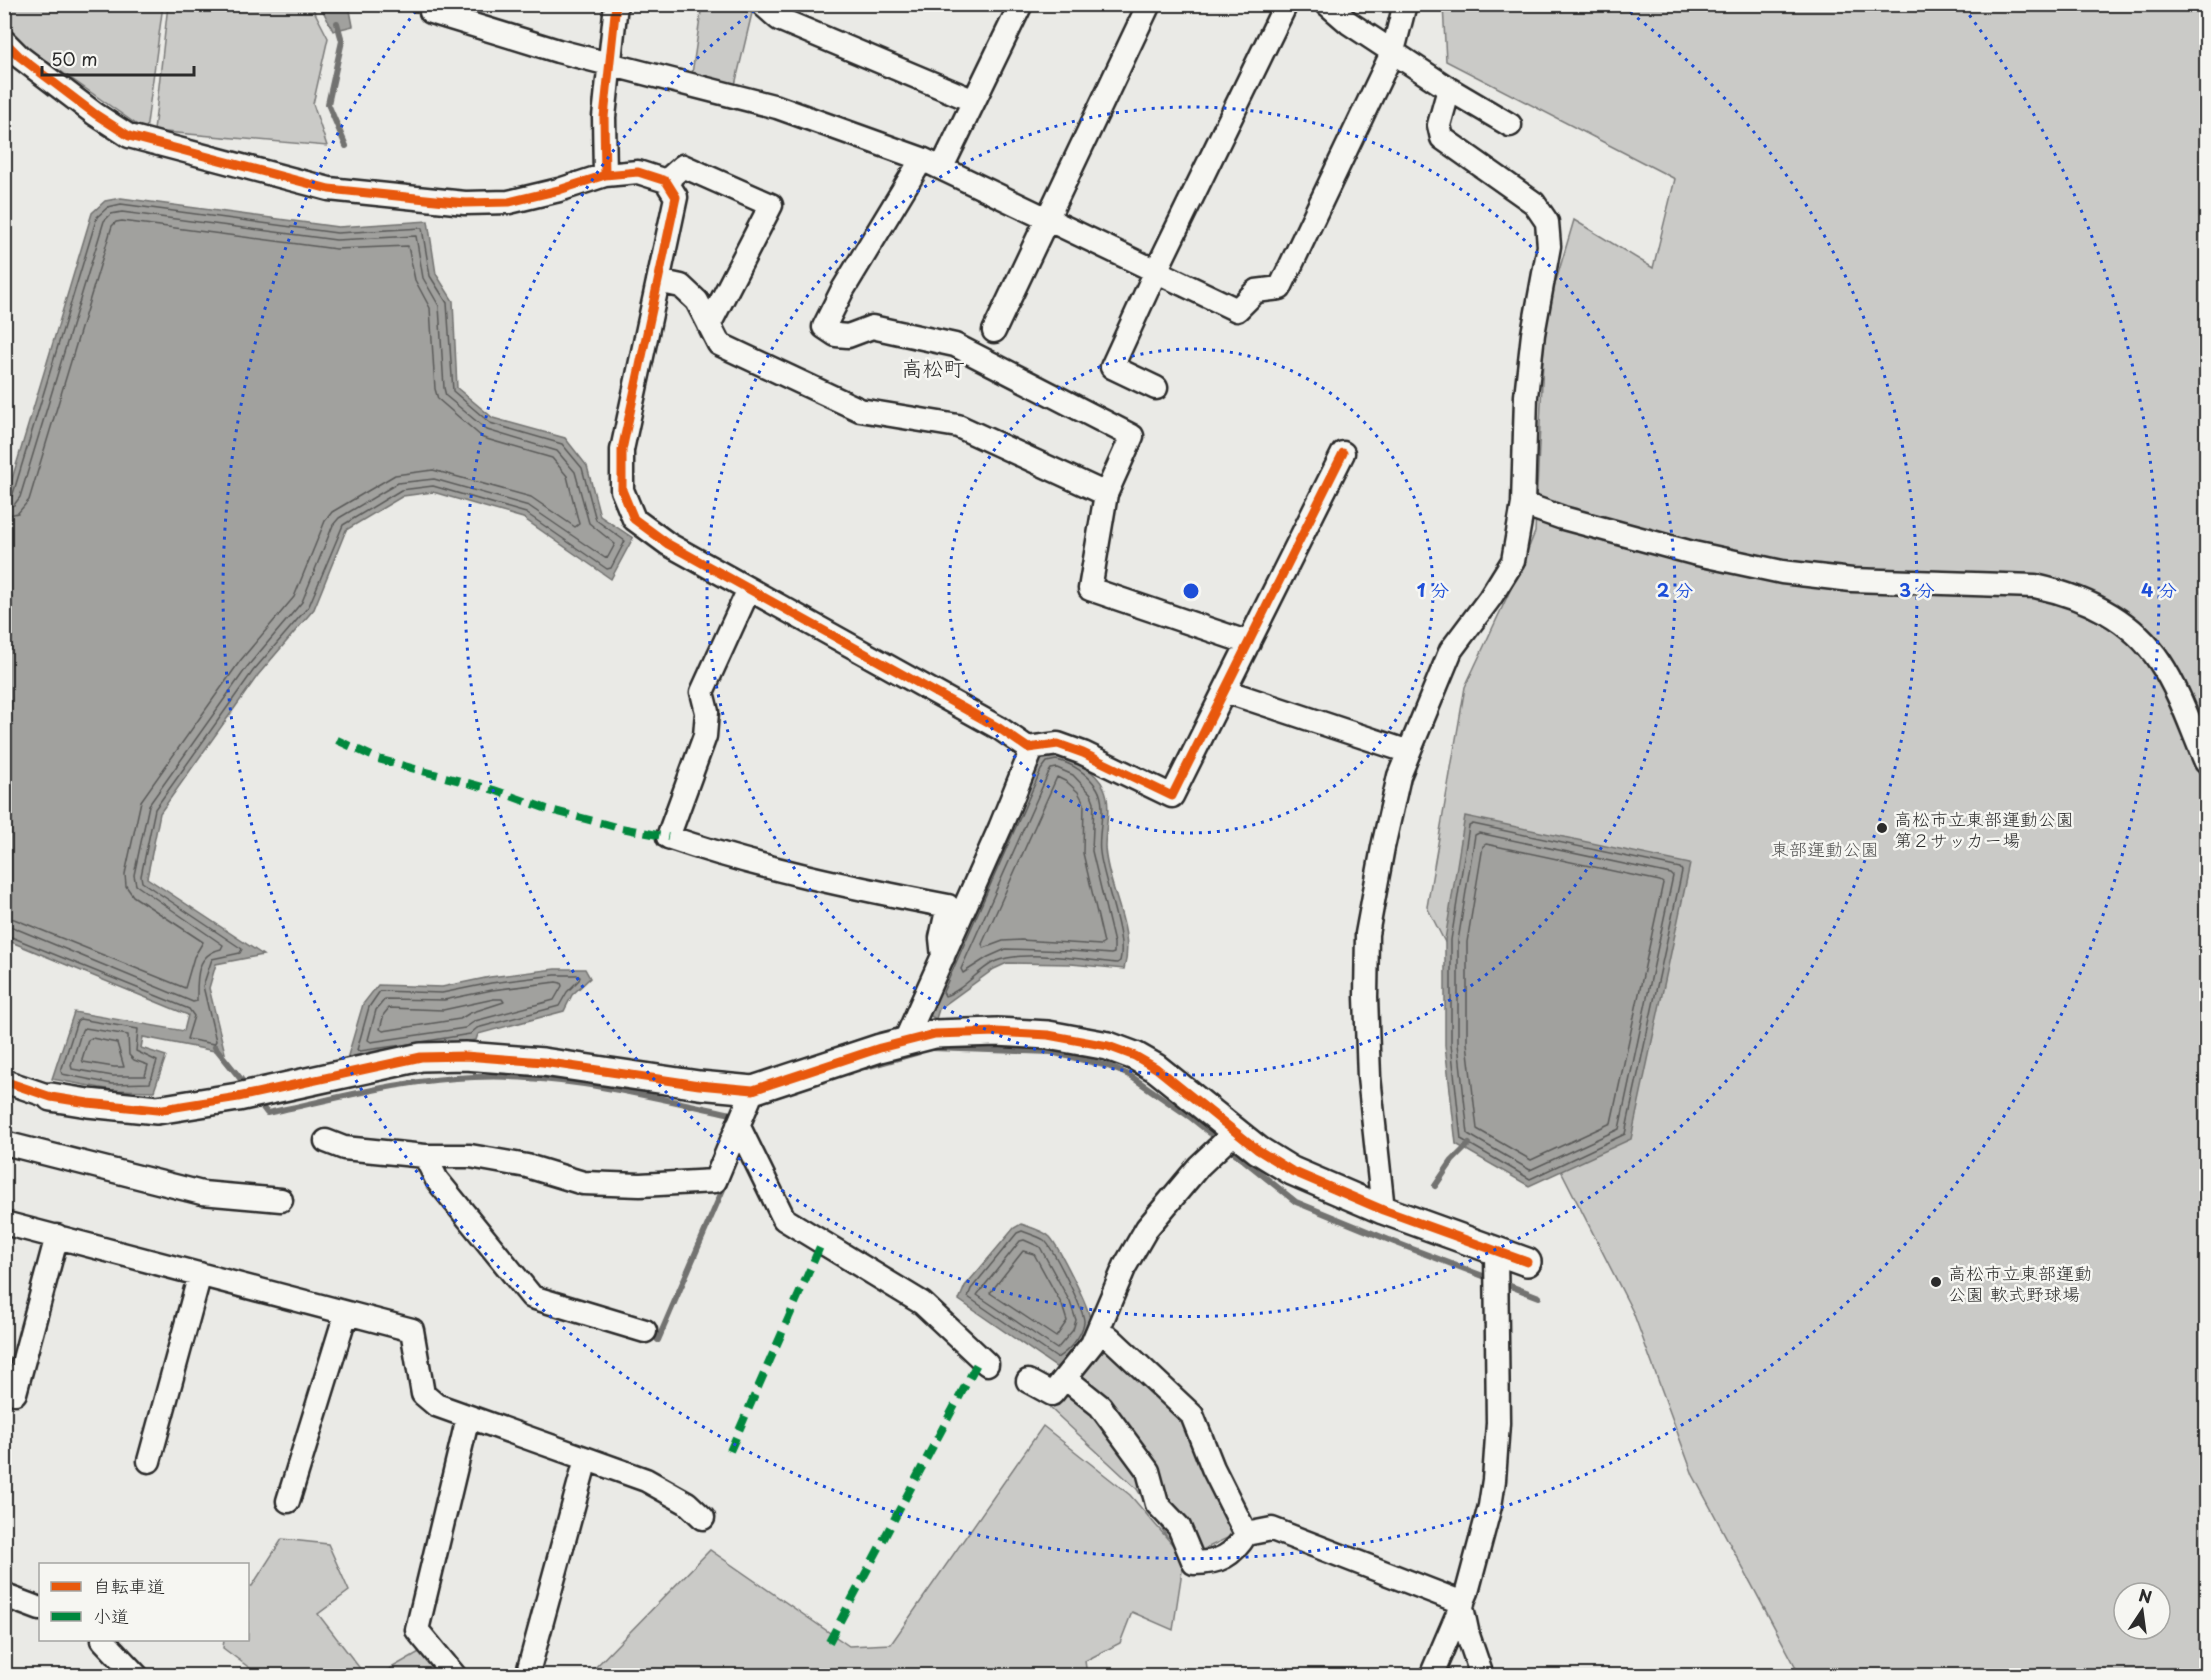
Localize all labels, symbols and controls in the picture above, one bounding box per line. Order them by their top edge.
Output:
scale bar [42,39,194,77]
text: 50 m [51,45,98,72]
district label: 高松町 [902,351,965,383]
text: 1 分 [1417,576,1449,603]
text: 2 分 [1657,576,1693,603]
text: 3 分 [1899,576,1935,603]
text: 4 分 [2141,576,2177,603]
centre of rings [1181,581,1201,601]
place label: 高松市立東部運動公園 第２サッカー場 [1894,805,2074,853]
marker: 高松市立東部運動公園 第２サッカー場 [1875,821,1889,835]
park label: 東部運動公園 [1771,835,1879,862]
place label: 高松市立東部運動 公園 軟式野球場 [1948,1259,2092,1307]
marker: 高松市立東部運動 公園 軟式野球場 [1929,1275,1943,1289]
legend [39,1563,249,1641]
text: 自転車道 [93,1572,165,1599]
north arrow [2112,1581,2172,1641]
text: N [2137,1582,2154,1609]
text: 小道 [93,1602,129,1629]

